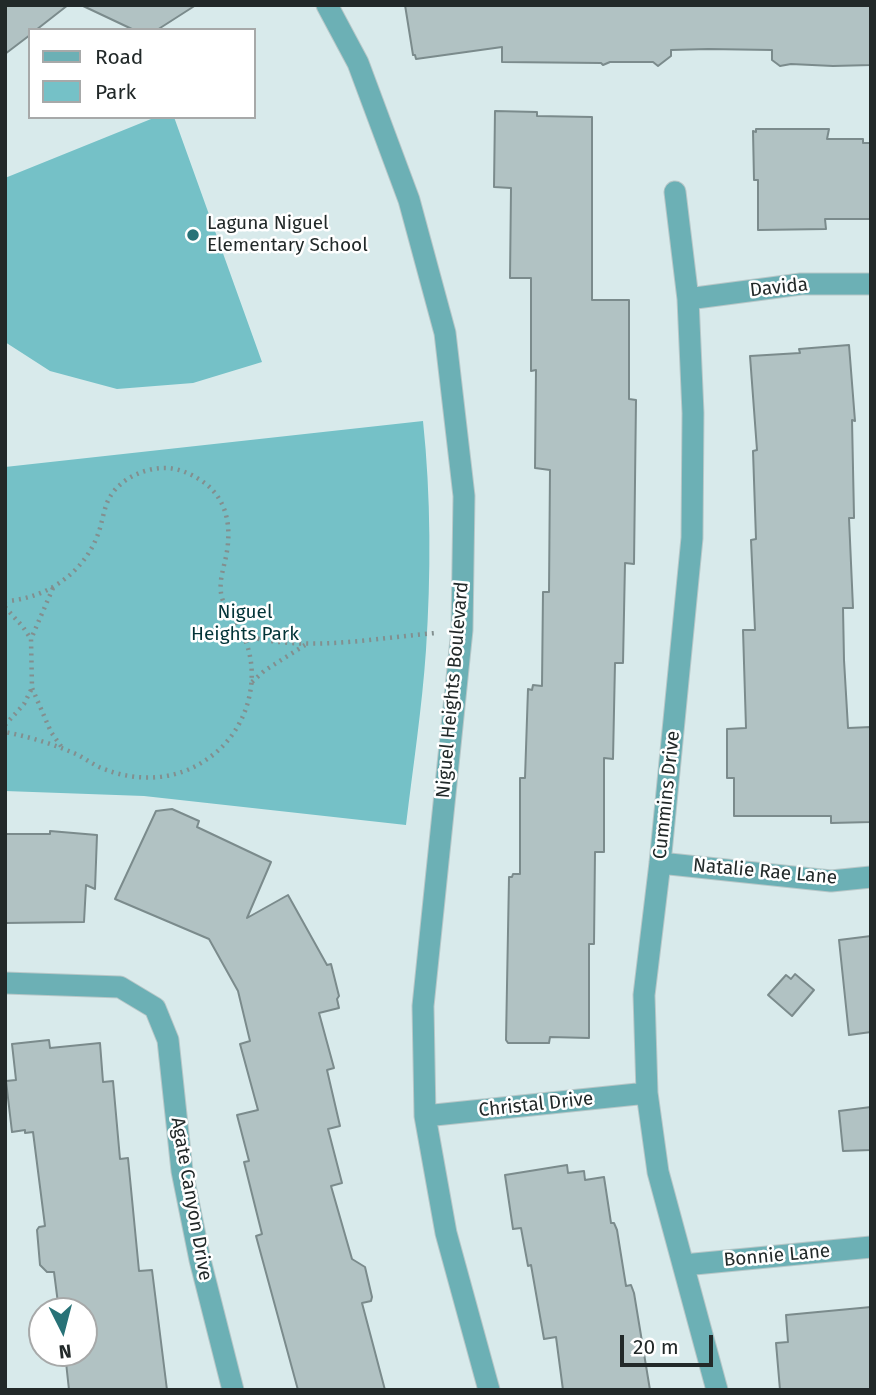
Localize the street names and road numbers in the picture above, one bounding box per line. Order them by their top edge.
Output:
street label: Davida [749,274,809,302]
street label: Niguel Heights Boulevard [432,581,474,799]
street label: Cummins Drive [649,730,685,860]
street label: Natalie Rae Lane [692,854,838,890]
street label: Christal Drive [478,1088,594,1122]
street label: Agate Canyon Drive [165,1115,217,1283]
street label: Bonnie Lane [723,1240,831,1272]

